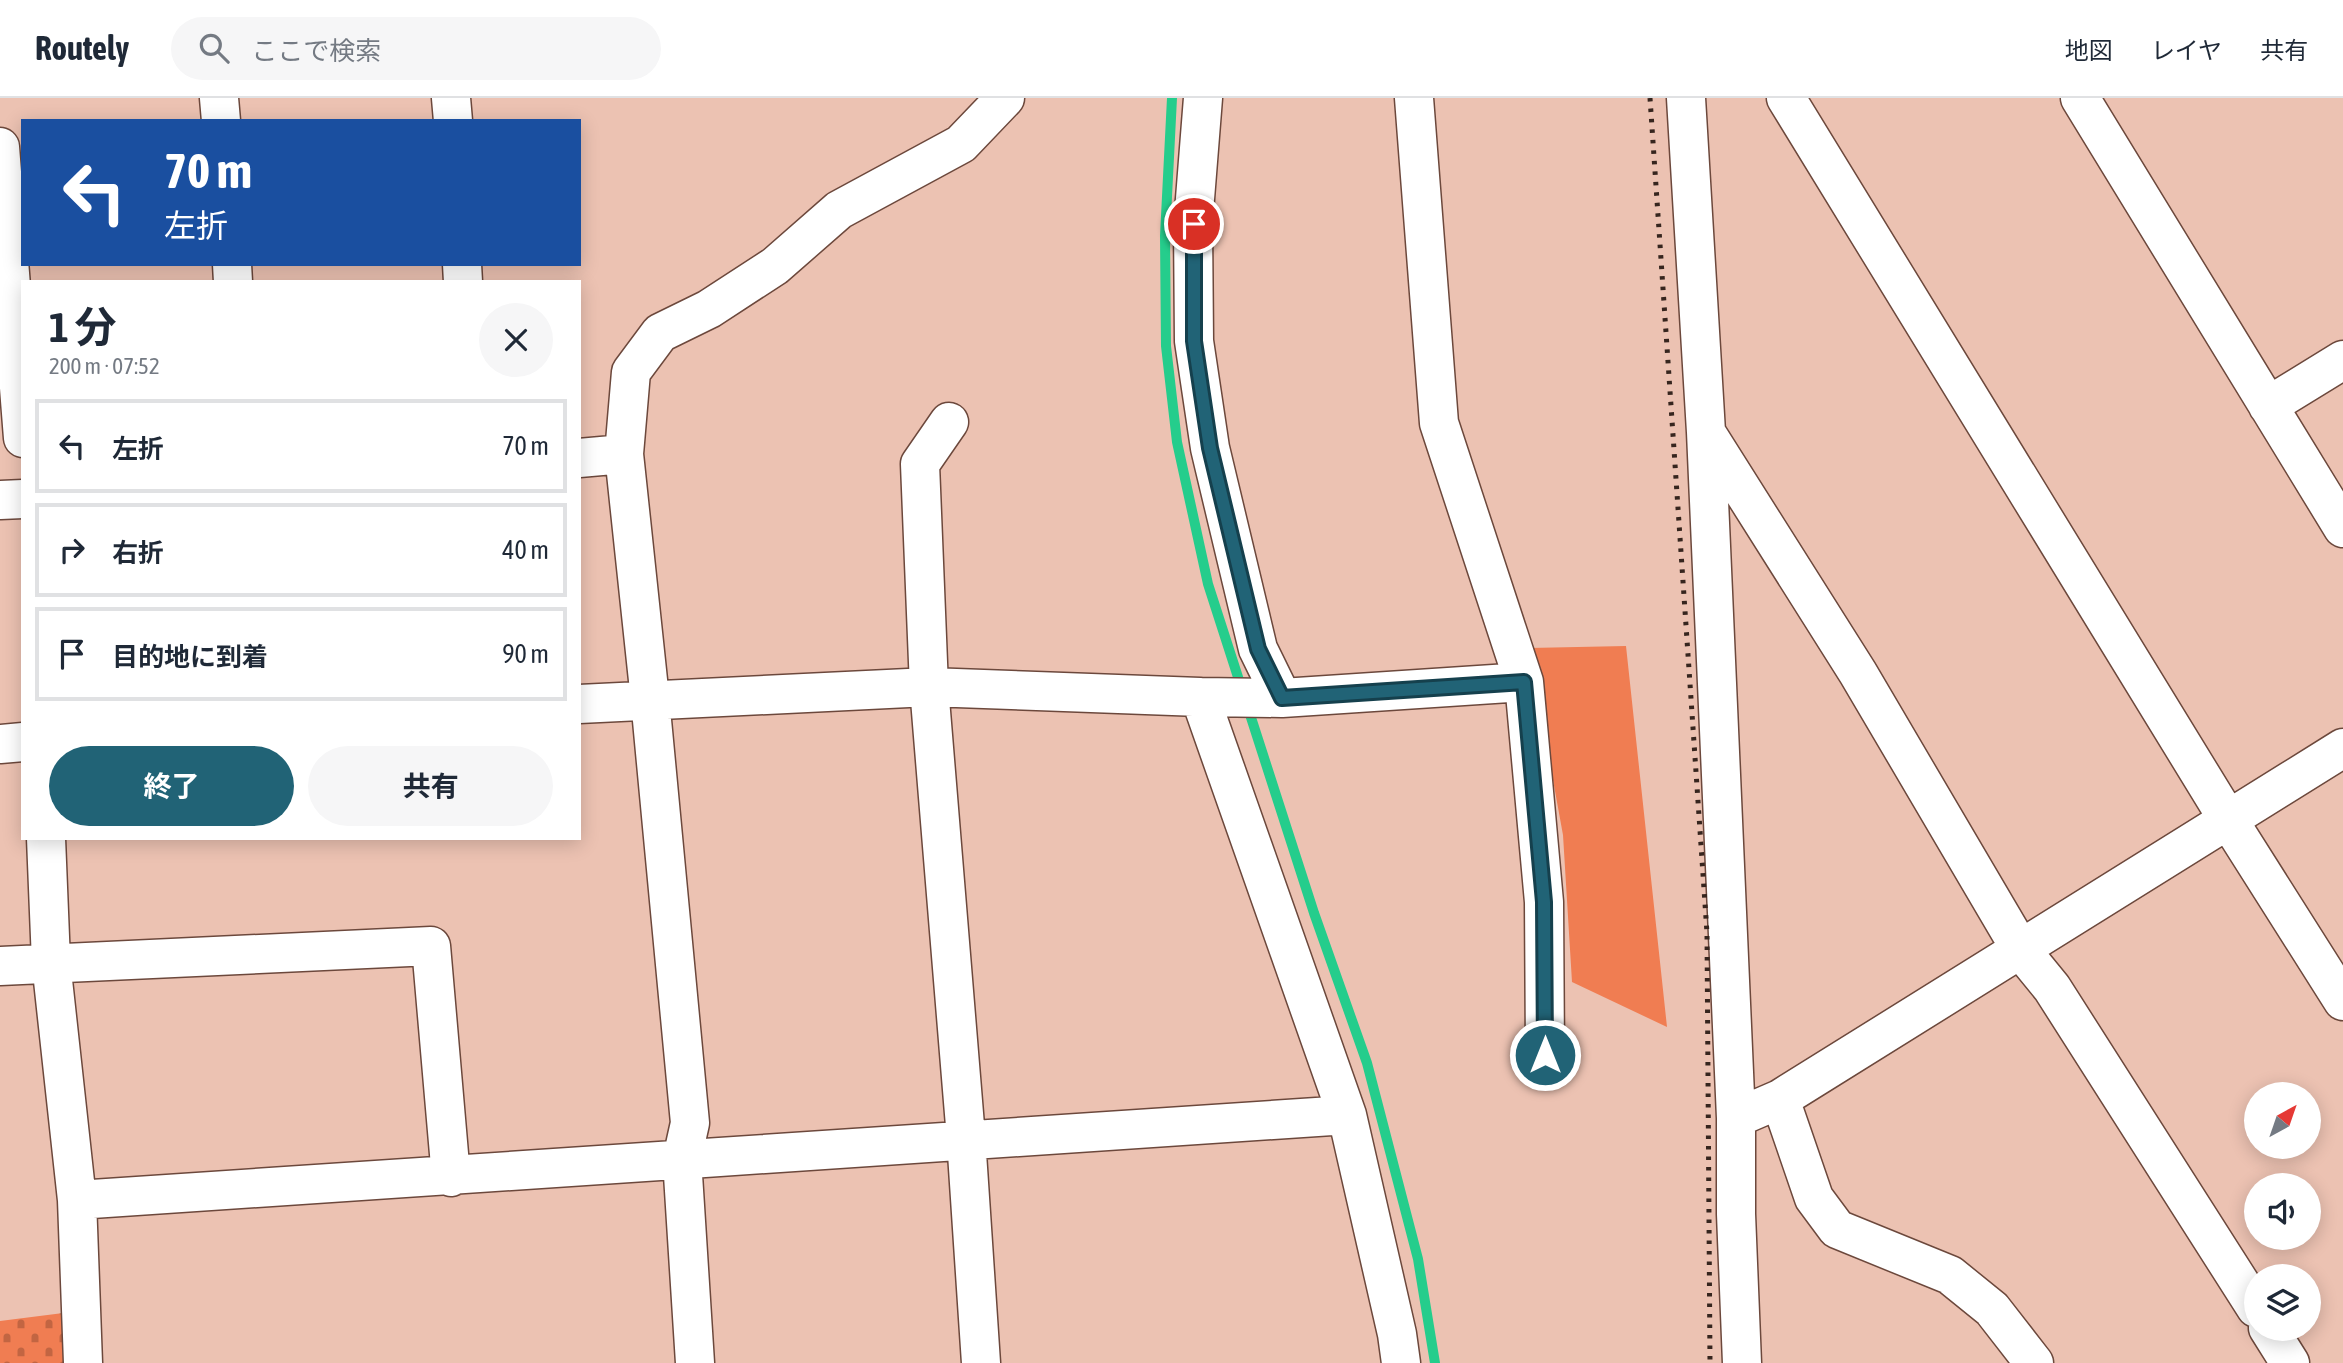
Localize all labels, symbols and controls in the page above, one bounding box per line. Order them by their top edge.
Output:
search box [171,17,661,80]
text: Routely [35,29,129,67]
icon: search [195,29,233,67]
text: ここで検索 [251,36,381,66]
text: 地図 [2065,37,2113,64]
text: レイヤ [2151,37,2222,64]
text: 共有 [2260,37,2308,64]
text: 70 m [164,142,252,198]
icon: left [49,147,140,238]
pin [1164,194,1224,254]
icon: arrive [1175,205,1213,243]
text: 左折 [164,207,228,244]
text: 1 分 [49,303,117,351]
button: close [479,303,553,377]
text: 200 m · 07:52 [49,353,160,379]
icon: left [53,427,91,465]
text: 70 m [502,431,549,461]
text: 左折 [112,434,164,464]
icon: right [53,531,91,569]
text: 40 m [502,535,549,565]
text: 右折 [112,538,164,568]
icon: arrive [53,635,91,673]
text: 90 m [502,639,549,669]
text: 目的地に到着 [112,642,268,672]
button: 終了 [49,746,294,826]
button: 共有 [308,746,553,826]
position arrow [1508,1018,1582,1092]
north arrow [2244,1082,2320,1158]
map controls [2244,1082,2321,1341]
button: sound [2244,1173,2321,1250]
button: layers [2244,1264,2321,1341]

